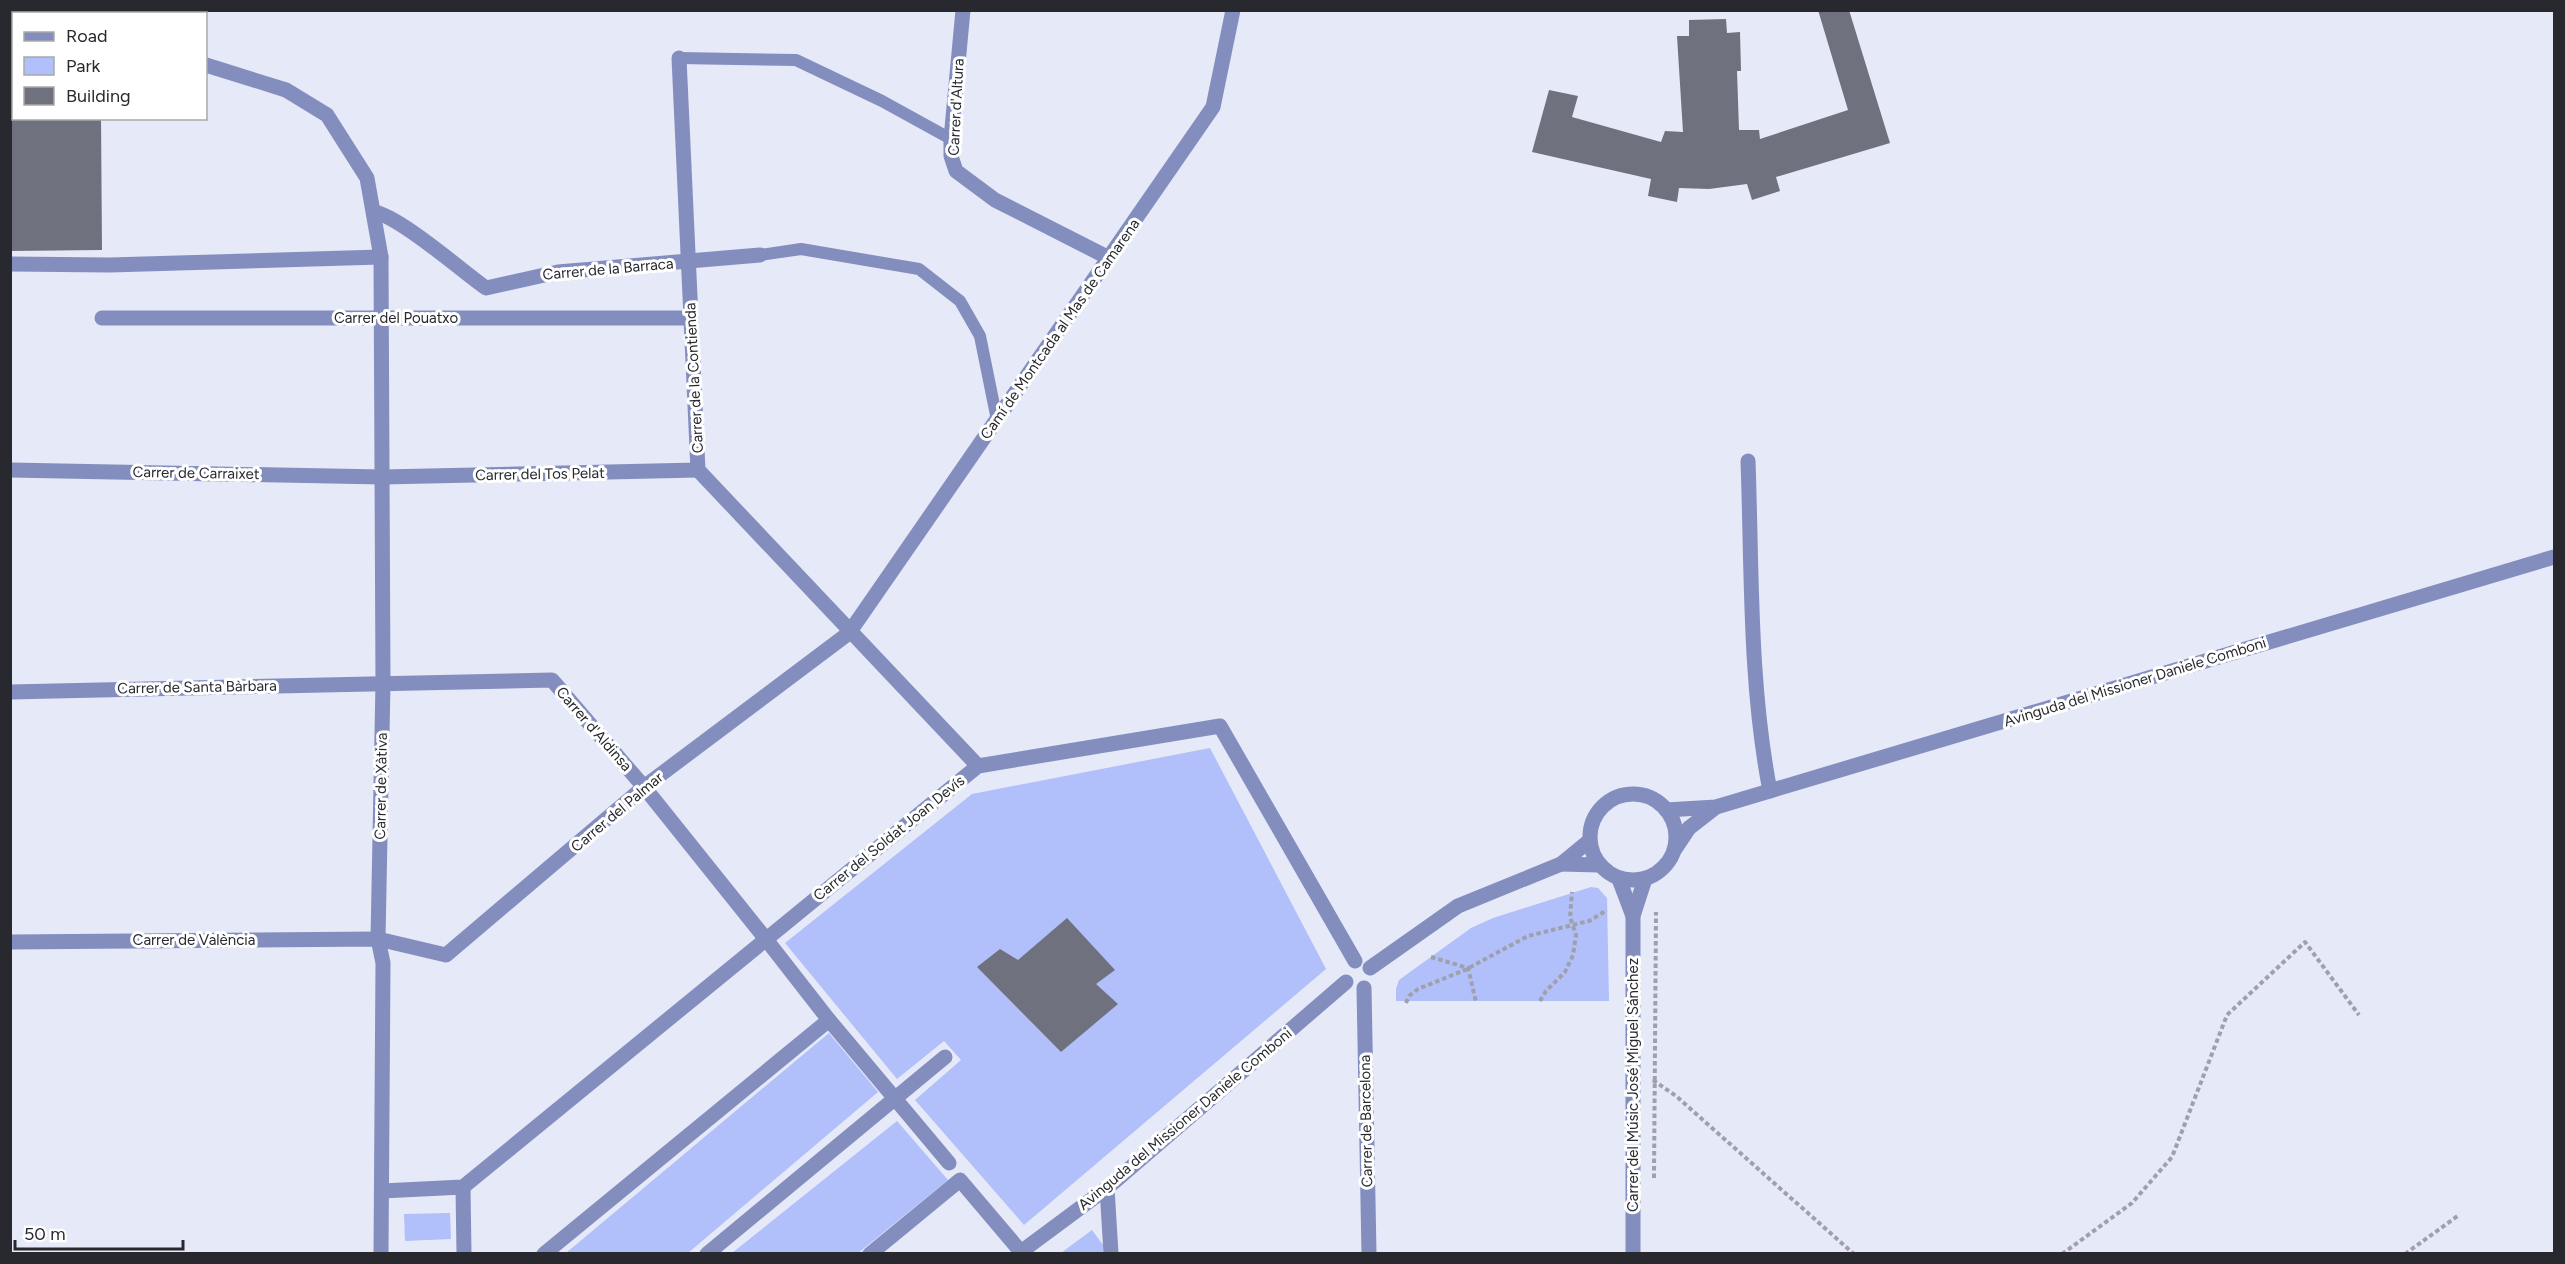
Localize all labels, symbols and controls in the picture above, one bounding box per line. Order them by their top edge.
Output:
legend [12,12,207,120]
text: Road [66,25,107,47]
text: Park [66,55,101,77]
street label: Carrer d'Altura [944,58,968,156]
text: Building [66,85,131,107]
street label: Camí de Montcada al Mas de Camarena [977,215,1143,443]
street label: Carrer de la Barraca [542,254,674,284]
street label: Carrer de la Contienda [681,302,707,454]
street label: Carrer del Pouatxo [334,309,458,327]
street label: Carrer de Carraixet [132,463,260,483]
street label: Carrer del Tos Pelat [475,464,605,484]
street label: Avinguda del Missioner Daniele Comboni [2002,633,2268,731]
street label: Carrer de Santa Bàrbara [117,677,277,697]
street label: Carrer d'Aldinsa [552,683,636,775]
street label: Carrer de Xàtiva [371,732,391,840]
street label: Carrer del Palmar [567,768,667,856]
street label: Carrer del Soldat Joan Devís [810,771,968,905]
street label: Carrer de València [133,931,255,949]
street label: Carrer del Músic José Miguel Sánchez [1624,958,1642,1212]
street label: Avinguda del Missioner Daniele Comboni [1074,1024,1296,1214]
street label: Carrer de Barcelona [1356,1055,1376,1187]
scale bar [15,1213,183,1251]
text: 50 m [24,1223,66,1245]

